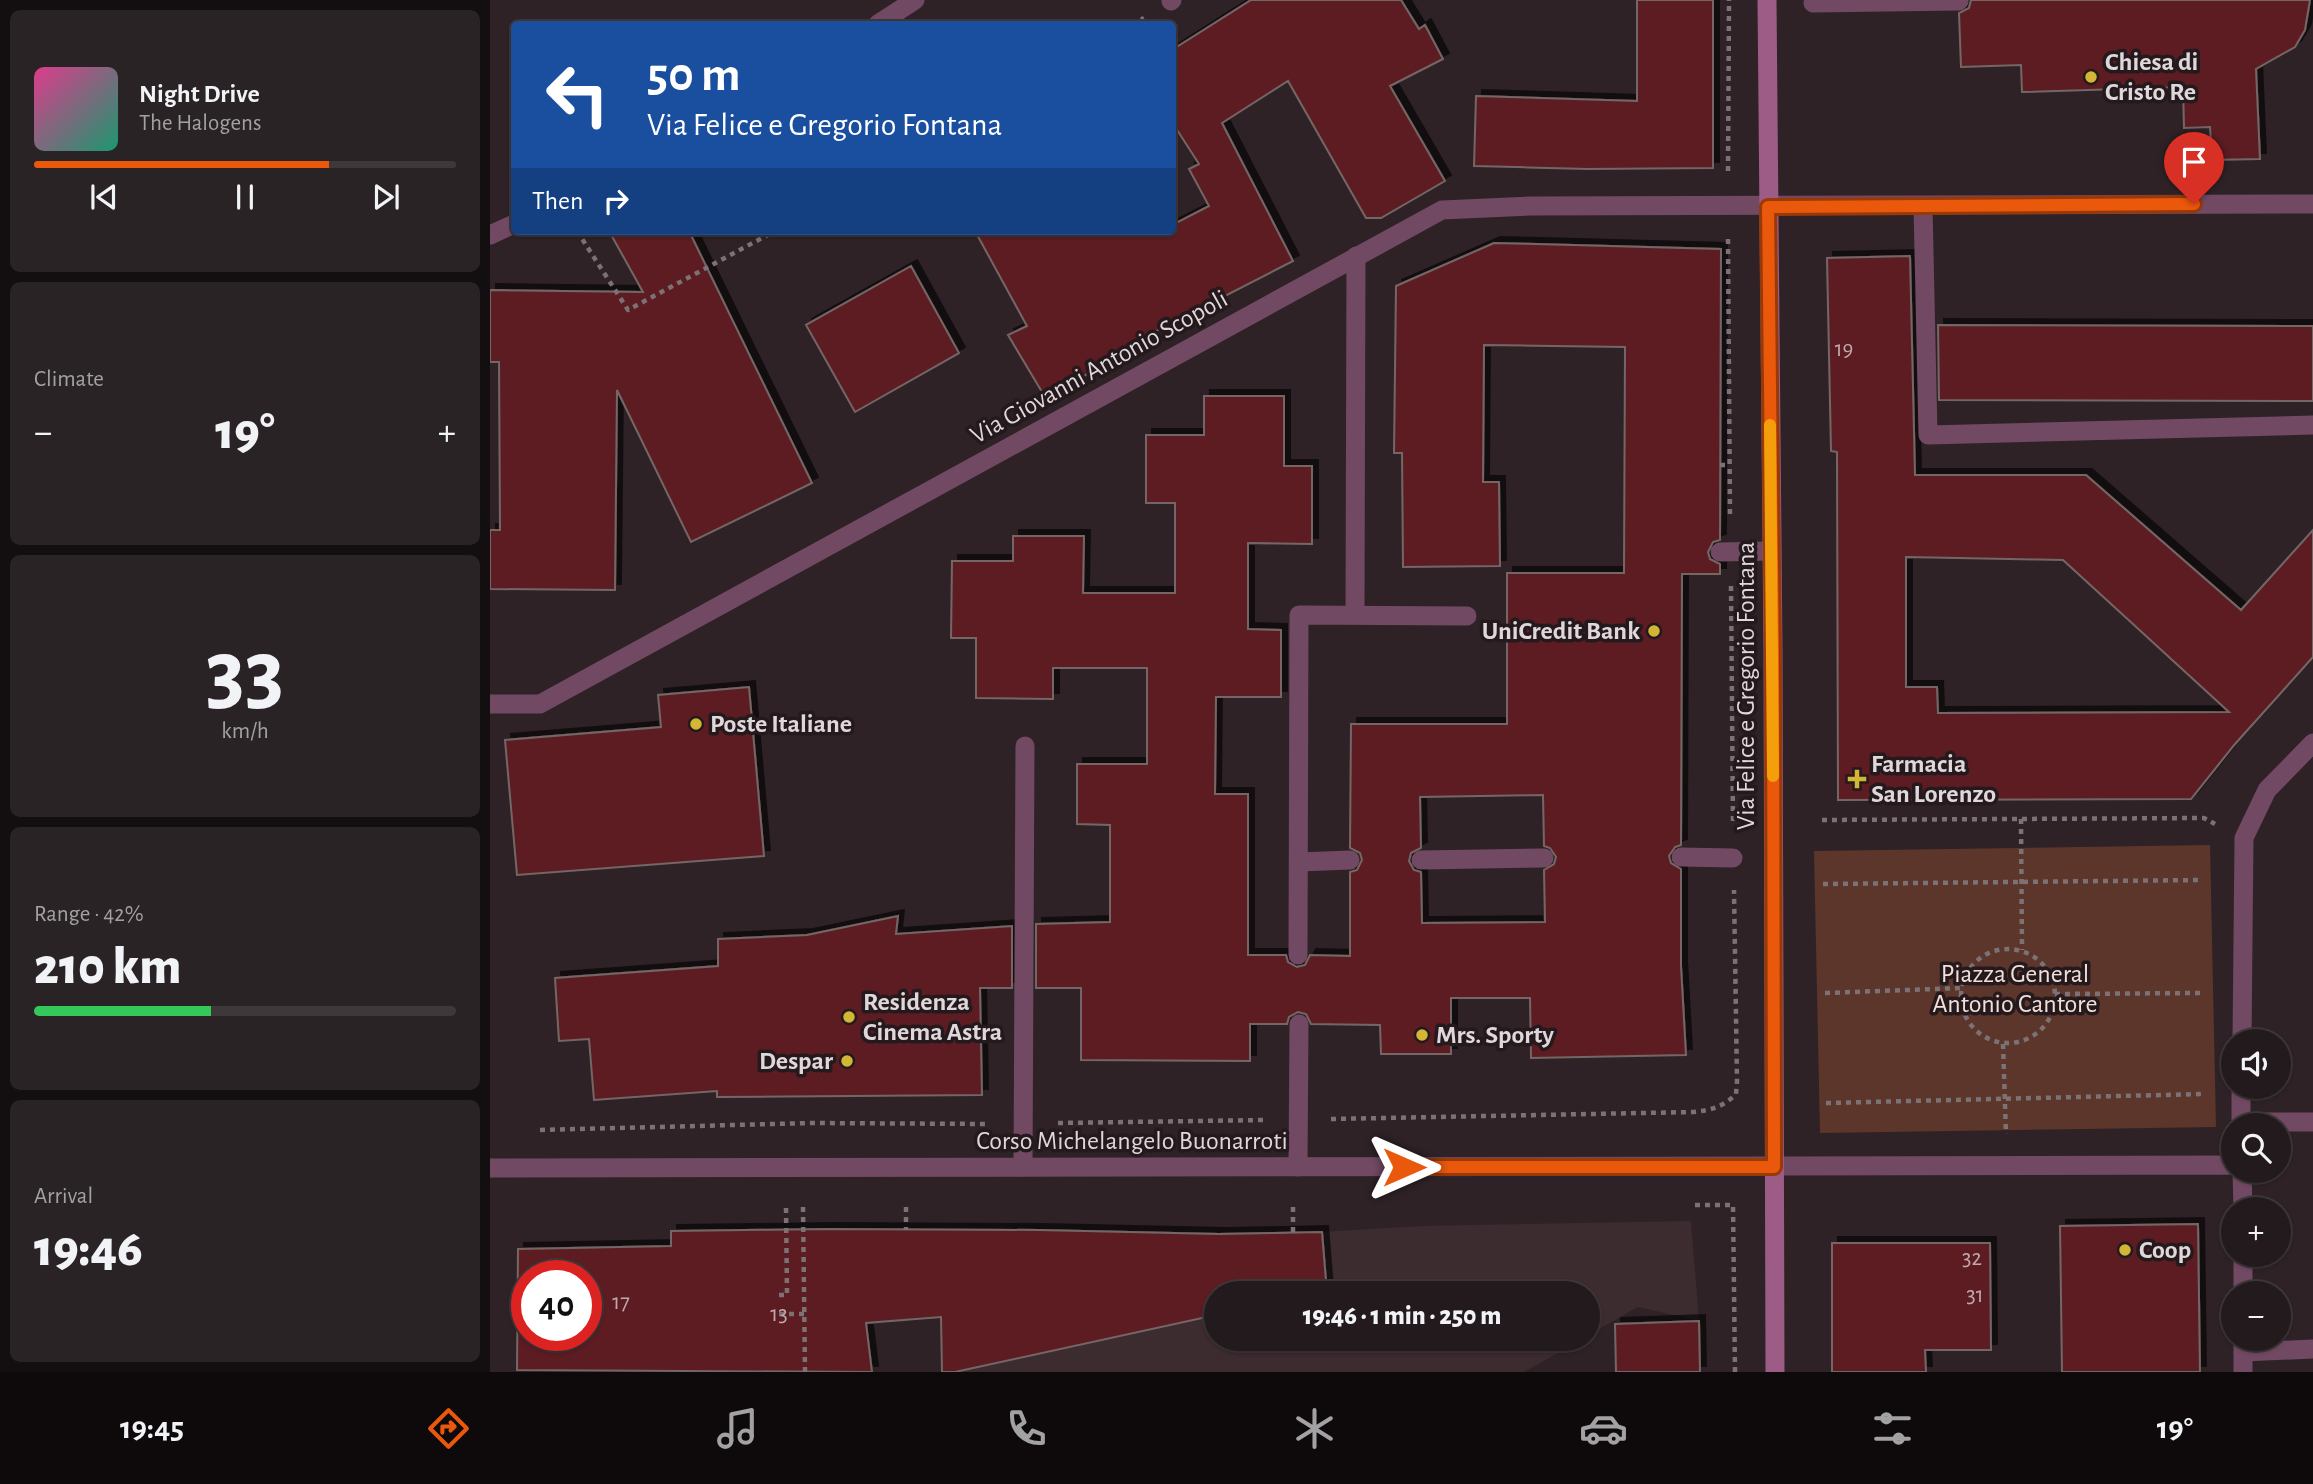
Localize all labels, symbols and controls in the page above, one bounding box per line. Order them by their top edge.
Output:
icon: left [532,49,623,140]
place label: Chiesa di Cristo Re [2105,49,2198,105]
text: 50 m [647,51,741,100]
marker: Chiesa di Cristo Re [2083,69,2099,85]
text: Night Drive [139,81,260,107]
text: Via Felice e Gregorio Fontana [647,109,1002,141]
text: The Halogens [139,112,261,135]
pin [2164,132,2224,204]
icon: arrive [2175,143,2213,181]
icon: previous [85,178,123,216]
icon: pause [226,178,264,216]
icon: next [367,178,405,216]
icon: right [597,182,635,220]
text: Then [532,188,583,214]
street label: Via Giovanni Antonio Scopoli [966,285,1232,449]
house number: 19 [1835,338,1853,361]
text: Climate [34,368,104,391]
text: 19° [215,406,275,458]
text: − [34,414,52,452]
text: + [438,414,456,452]
street label: Via Felice e Gregorio Fontana [1733,542,1759,830]
place label: UniCredit Bank [1482,618,1640,644]
marker: UniCredit Bank [1646,623,1662,639]
text: 33 [206,627,284,718]
place label: Poste Italiane [710,711,852,737]
marker: Poste Italiane [688,716,704,732]
text: km/h [221,720,269,743]
place label: Farmacia San Lorenzo [1871,751,1996,807]
marker: Farmacia San Lorenzo [1849,771,1865,787]
text: Range · 42% [34,903,144,926]
text: 210 km [34,941,181,993]
park label: Piazza General Antonio Cantore [1933,961,2097,1017]
place label: Residenza Cinema Astra [863,989,1002,1045]
marker: Residenza Cinema Astra [841,1009,857,1025]
place label: Mrs. Sporty [1436,1022,1554,1048]
marker: Mrs. Sporty [1414,1027,1430,1043]
map controls [2221,1029,2291,1351]
button: sound [2221,1029,2291,1099]
place label: Despar [759,1048,833,1074]
marker: Despar [839,1053,855,1069]
button: search [2221,1113,2291,1183]
street label: Corso Michelangelo Buonarroti [976,1128,1288,1154]
position arrow [1367,1130,1441,1204]
text: Arrival [34,1185,93,1208]
button: + [2221,1197,2291,1267]
text: 19:46 [34,1223,143,1275]
place label: Coop [2139,1237,2191,1263]
marker: Coop [2117,1242,2133,1258]
house number: 32 [1962,1247,1982,1270]
speed limit sign: 40 [511,1260,602,1351]
button: − [2221,1281,2291,1351]
house number: 31 [1966,1284,1984,1307]
house number: 17 [612,1291,630,1314]
house number: 13 [770,1303,788,1326]
text: 19:46 · 1 min · 250 m [1303,1303,1501,1329]
icon: directions [424,1404,473,1453]
icon: music [713,1404,762,1453]
icon: phone [1002,1404,1051,1453]
icon: climate [1290,1404,1339,1453]
icon: car [1579,1404,1628,1453]
icon: filters [1868,1404,1917,1453]
text: 19:45 [120,1412,184,1444]
text: 19° [2157,1412,2193,1444]

